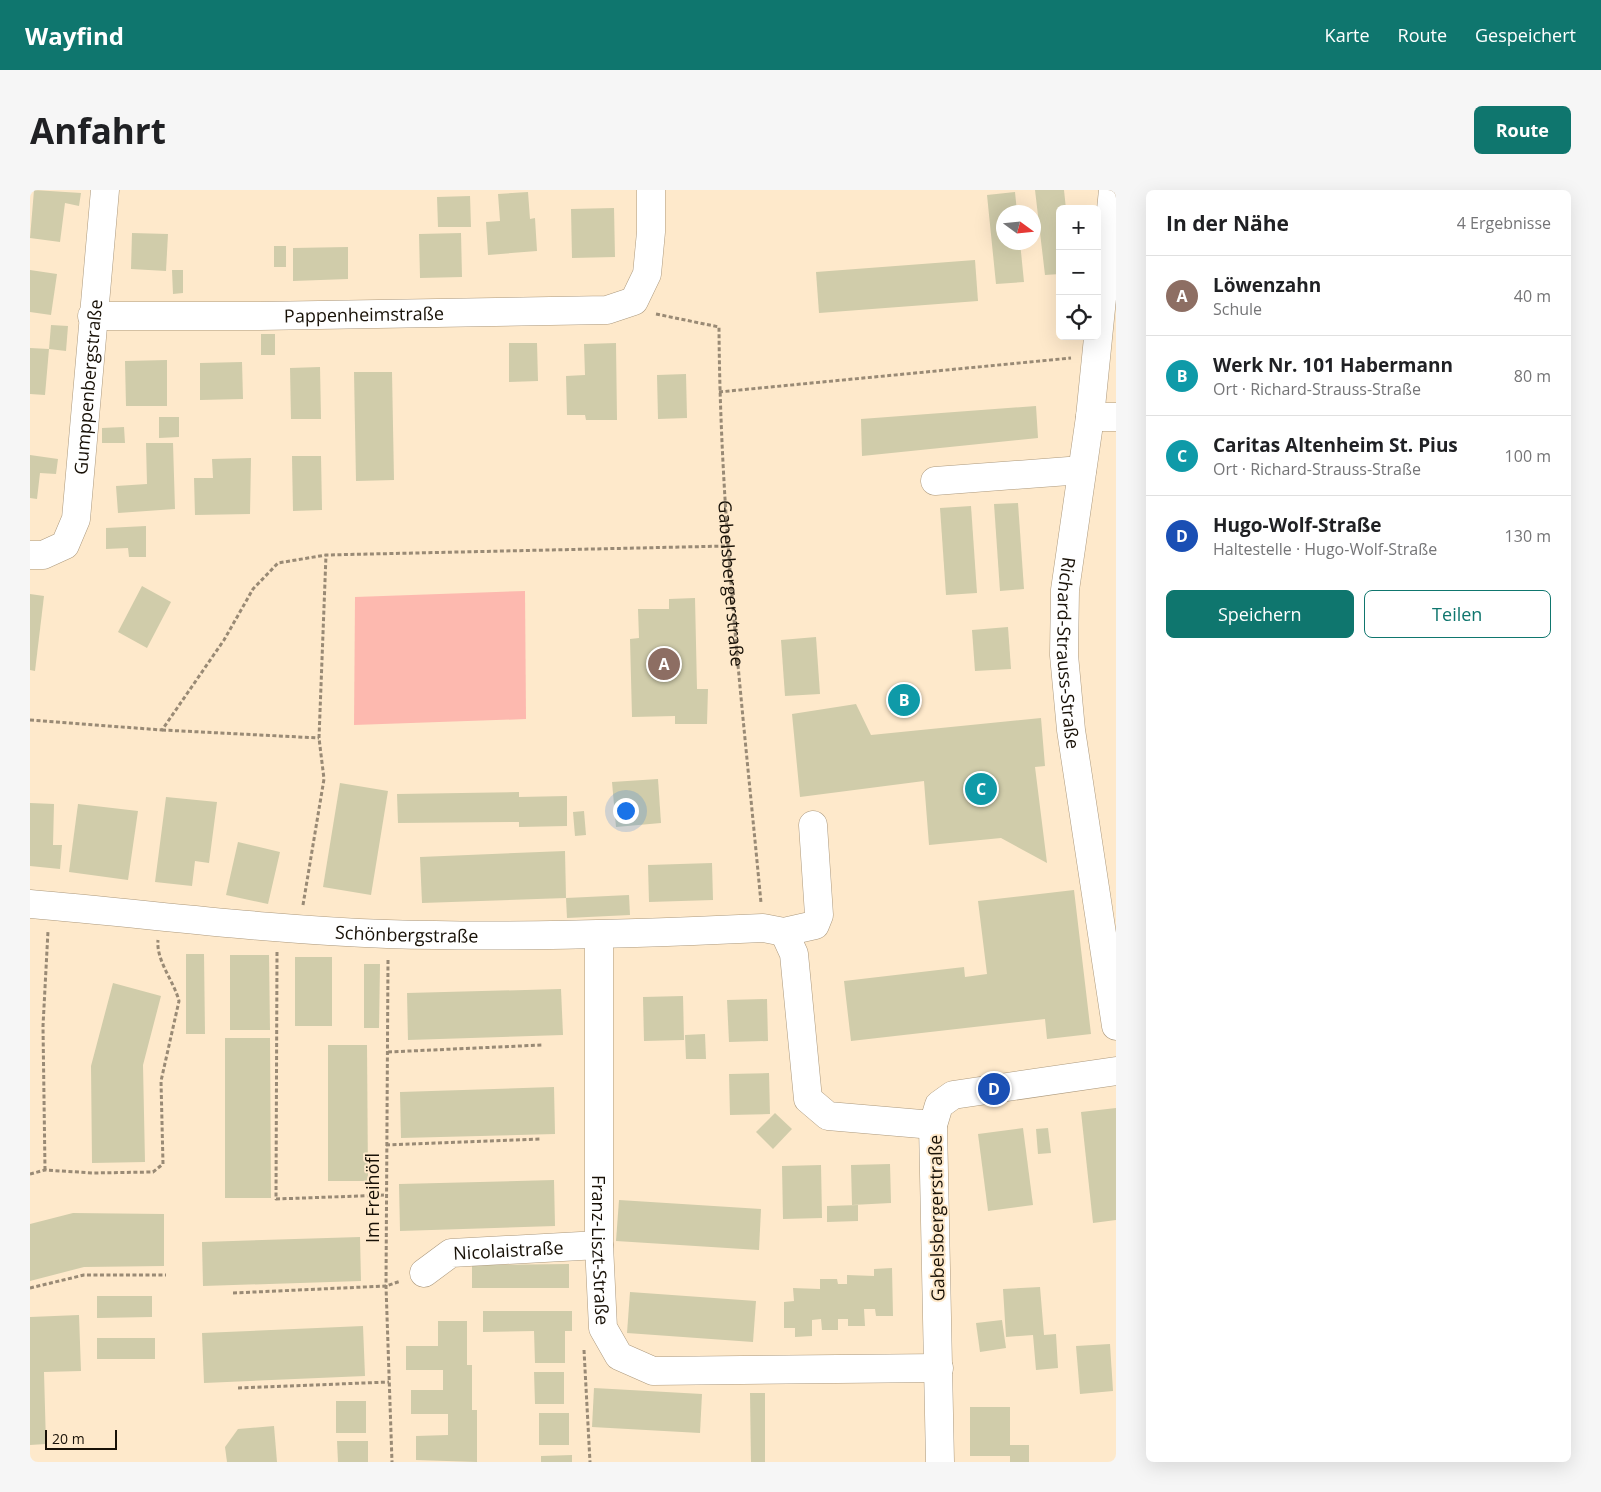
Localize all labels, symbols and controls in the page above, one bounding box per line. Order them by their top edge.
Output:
text: Wayfind [25,19,124,52]
text: Karte [1325,23,1370,47]
text: Route [1398,23,1447,47]
text: Gespeichert [1475,23,1576,47]
button: Route [1474,106,1571,154]
text: Anfahrt [30,107,166,154]
north arrow [996,205,1041,250]
map controls [1056,205,1101,340]
button: + [1056,205,1101,250]
text: In der Nähe [1166,209,1289,237]
text: 4 Ergebnisse [1457,212,1551,234]
button: − [1056,250,1101,295]
text: Löwenzahn [1213,272,1321,298]
text: A [1176,285,1188,307]
text: 40 m [1514,285,1551,307]
button: locate [1056,295,1101,340]
street label: Gumppenbergstraße [68,298,107,476]
text: Schule [1213,298,1262,320]
street label: Pappenheimstraße [284,301,444,328]
text: Werk Nr. 101 Habermann [1213,352,1453,378]
text: B [1177,365,1187,387]
text: 80 m [1514,365,1551,387]
text: Ort · Richard-Strauss-Straße [1213,378,1421,400]
text: Caritas Altenheim St. Pius [1213,432,1458,458]
text: C [1177,445,1187,467]
text: 100 m [1505,445,1551,467]
text: Ort · Richard-Strauss-Straße [1213,458,1421,480]
street label: Gabelsbergerstraße [713,499,750,668]
text: Hugo-Wolf-Straße [1213,512,1382,538]
text: D [1176,525,1188,547]
text: 130 m [1505,525,1551,547]
text: Haltestelle · Hugo-Wolf-Straße [1213,538,1437,560]
street label: Richard-Strauss-Straße [1052,556,1086,750]
button: Speichern [1166,590,1354,638]
button: Teilen [1364,590,1551,638]
pin: A [648,645,680,683]
pin: B [888,681,920,719]
pin: C [965,770,997,808]
your location [613,798,639,824]
street label: Schönbergstraße [334,920,478,948]
pin: D [978,1070,1010,1108]
street label: Gabelsbergerstraße [923,1134,949,1302]
street label: Im Freihöfl [360,1153,384,1243]
street label: Franz-Liszt-Straße [587,1175,615,1326]
street label: Nicolaistraße [453,1235,564,1265]
scale bar [45,1427,118,1450]
text: 20 m [52,1429,85,1448]

